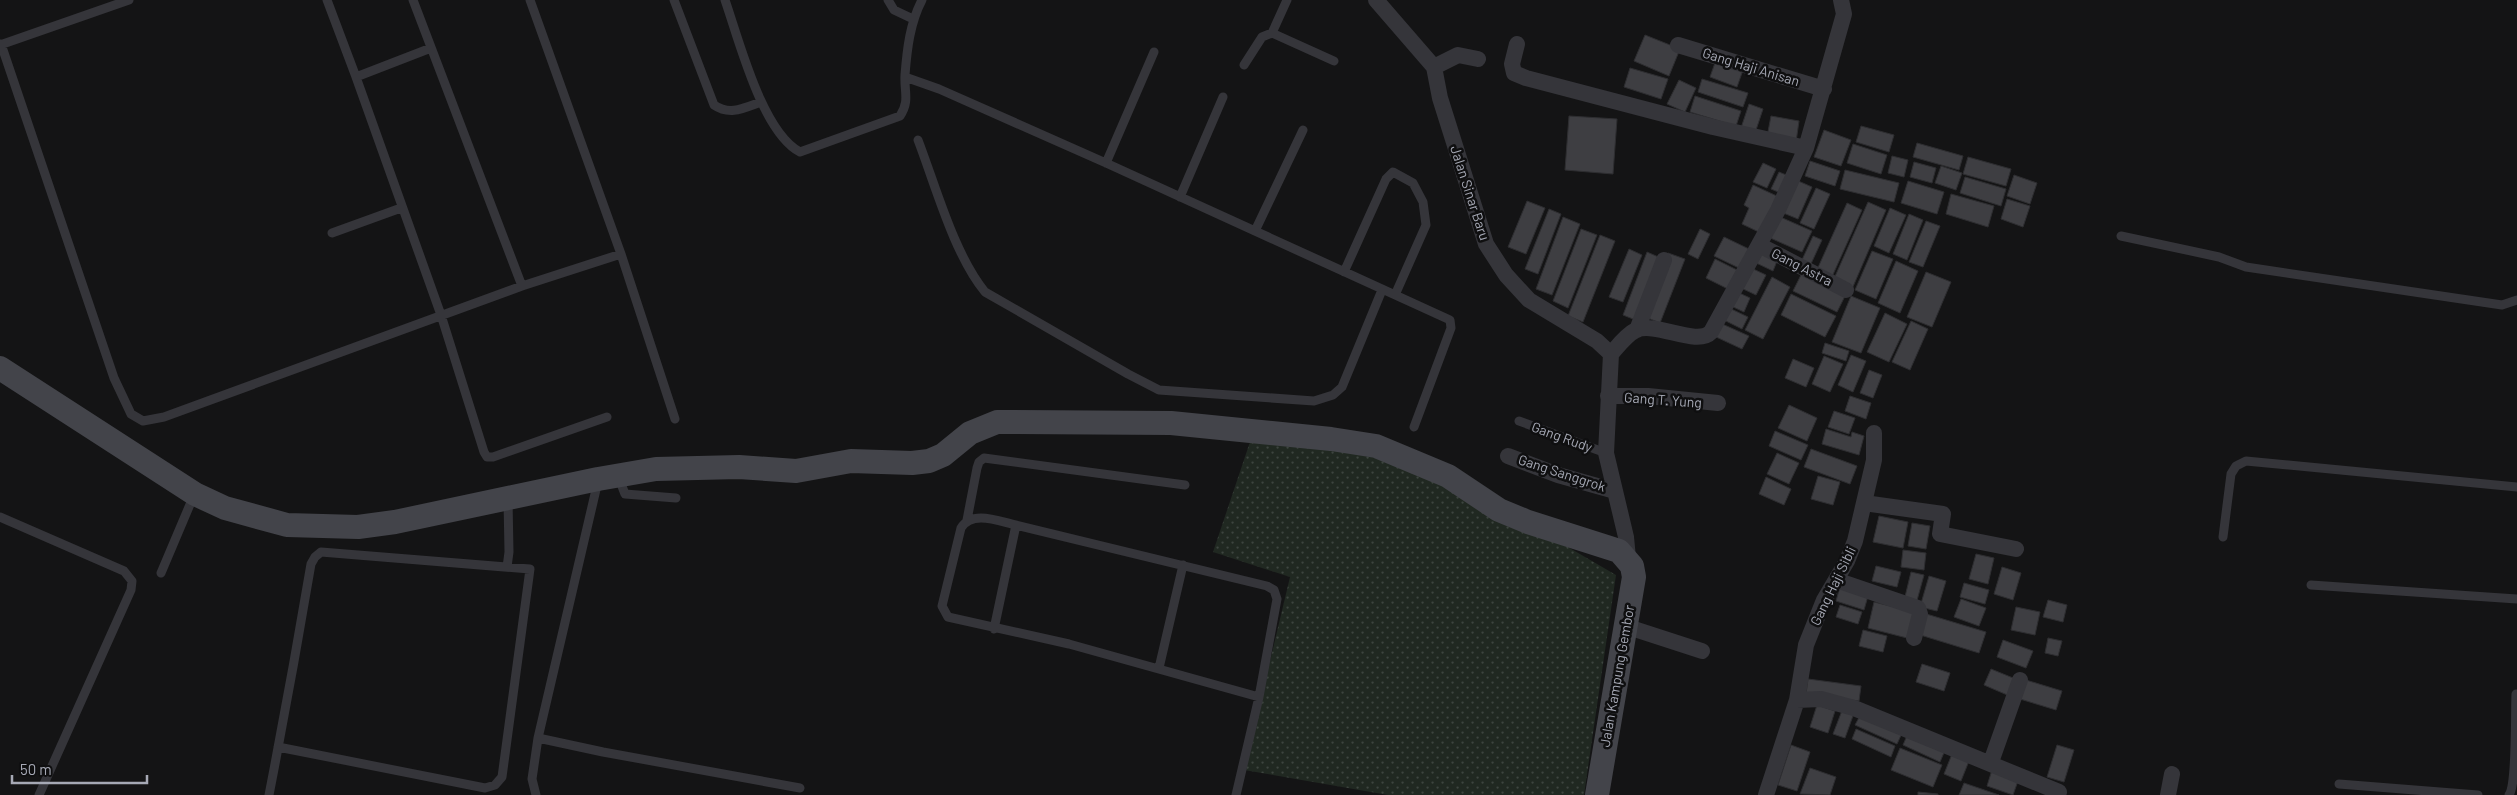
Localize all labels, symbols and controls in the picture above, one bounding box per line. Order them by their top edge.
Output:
street label: Gang Haji Anisan [1701,44,1802,89]
street label: Jalan Sinar Baru [1447,143,1494,242]
street label: Gang Astra [1769,244,1835,289]
street label: Gang T. Yung [1624,388,1702,411]
street label: Gang Rudy [1529,418,1595,456]
street label: Gang Sanggrok [1516,450,1608,495]
street label: Gang Haji Sibli [1806,544,1859,628]
street label: Jalan Kampung Gembor [1596,603,1637,748]
scale bar [12,752,148,784]
text: 50 m [20,760,52,778]

